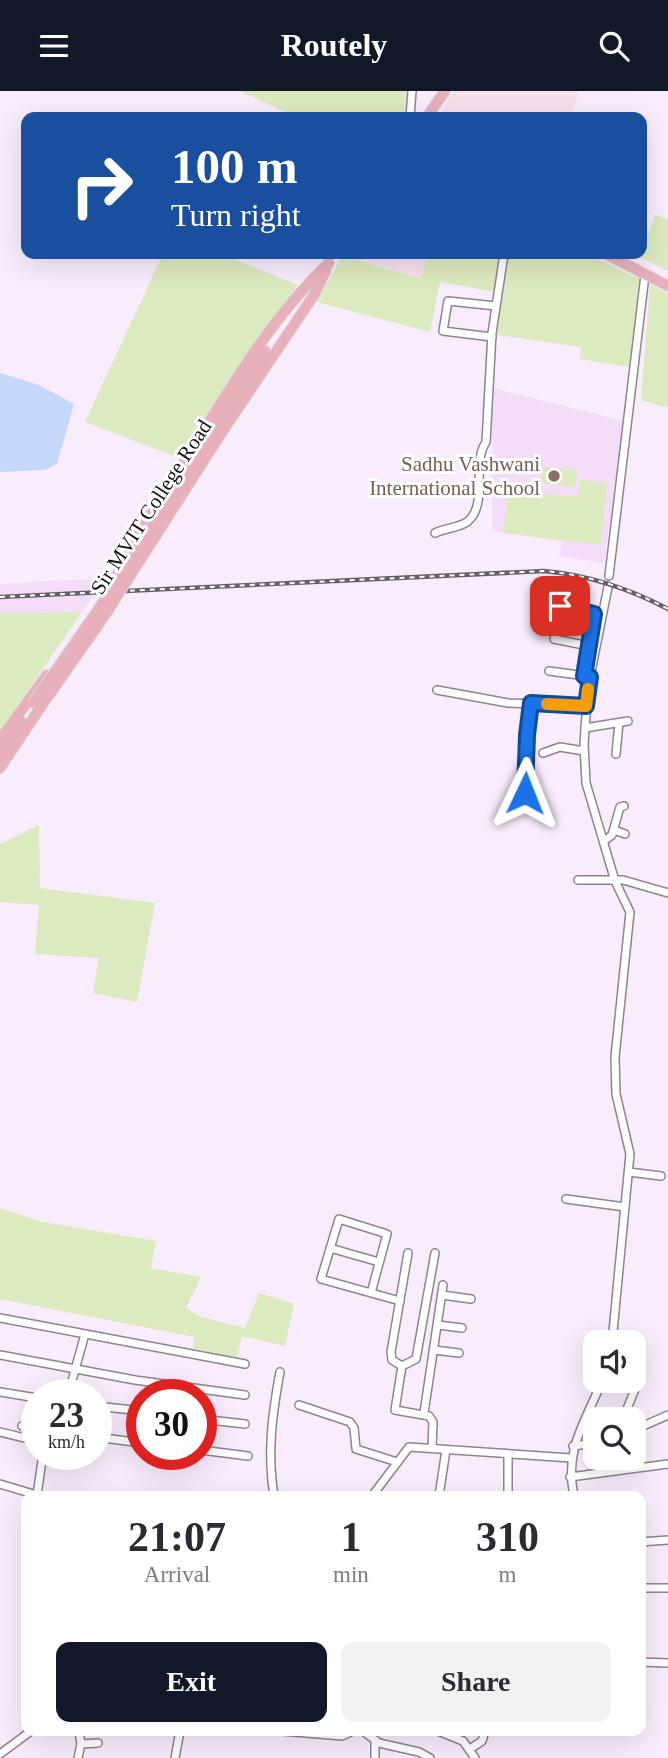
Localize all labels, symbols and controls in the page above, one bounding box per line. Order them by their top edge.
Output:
icon: menu [35,27,73,65]
text: Routely [281,27,387,63]
icon: search [595,27,633,65]
text: 100 m [171,139,298,194]
icon: right [56,140,147,231]
text: Turn right [171,197,301,233]
street label: Sir MVIT College Road [86,415,217,599]
place label: Sadhu Vashwani International School [369,452,540,500]
marker: Sadhu Vashwani International School [546,468,562,484]
pin [530,576,590,636]
icon: arrive [541,587,579,625]
position arrow [488,756,562,830]
map controls [583,1330,646,1470]
button: sound [583,1330,646,1393]
speed limit sign: 30 [126,1379,217,1470]
text: 23 [49,1396,84,1435]
button: search [583,1407,646,1470]
text: km/h [48,1432,85,1452]
text: 21:07 [128,1514,226,1560]
text: 1 [340,1514,361,1560]
text: 310 [476,1514,539,1560]
text: Arrival [144,1562,210,1587]
text: min [333,1562,369,1587]
text: m [498,1562,516,1587]
button: Exit [56,1642,327,1722]
button: Share [341,1642,611,1722]

